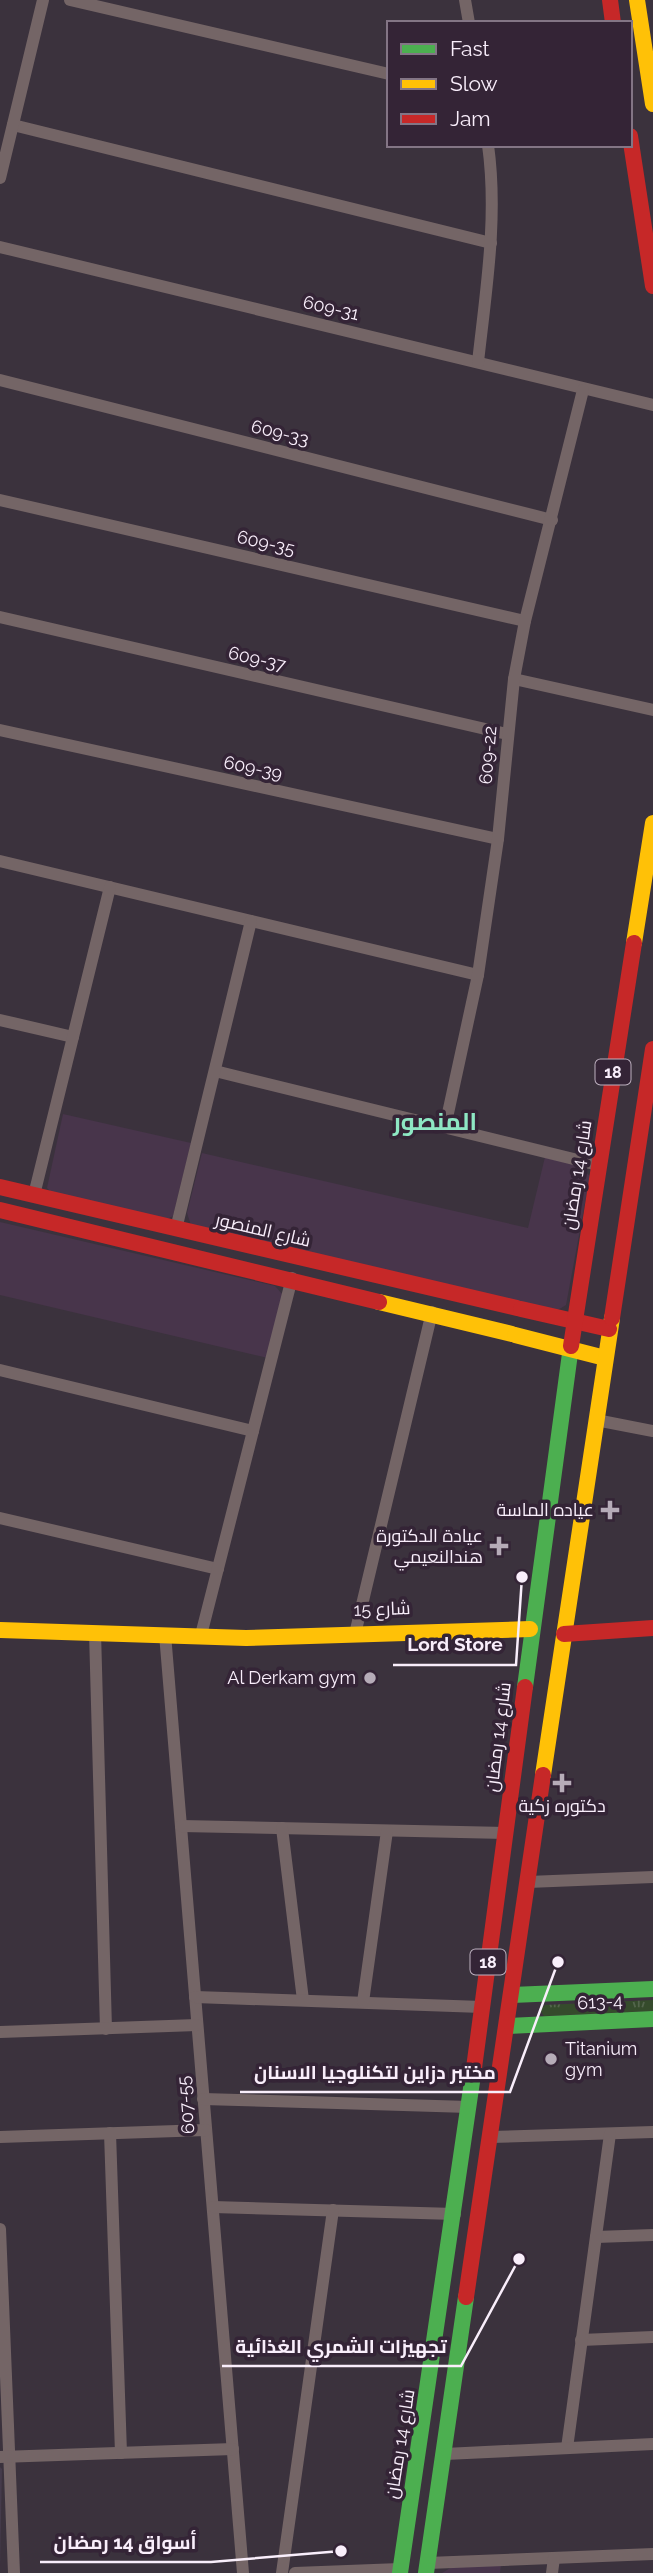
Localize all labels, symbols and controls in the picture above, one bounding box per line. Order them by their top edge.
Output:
legend [387,21,632,147]
text: Fast [450,36,490,61]
text: Slow [450,71,498,96]
text: Jam [450,106,491,131]
street label: 609-31 [301,291,361,324]
street label: 609-33 [249,415,311,450]
street label: 609-35 [235,526,297,559]
street label: 609-37 [226,642,288,675]
street label: 609-22 [474,725,501,785]
street label: 609-39 [222,751,284,784]
road number: 18 [596,1060,630,1084]
district label: المنصور [392,1107,477,1136]
street label: شارع 14 رمضان [557,1119,598,1231]
street label: شارع المنصور [212,1208,313,1253]
place label: عياده الماسة [496,1499,594,1520]
marker: عياده الماسة [600,1500,620,1520]
place label: عيادة الدكتورة هندالنعيمي [376,1525,483,1571]
marker: عيادة الدكتورة هندالنعيمي [489,1536,509,1556]
street label: شارع 15 [353,1597,411,1622]
callout: Lord Store [393,1625,516,1665]
text: Lord Store [407,1633,503,1655]
place label: Al Derkam gym [227,1667,356,1688]
marker: Al Derkam gym [362,1670,378,1686]
street label: شارع 14 رمضان [480,1681,517,1793]
marker: دكتوره زكية [552,1773,572,1793]
place label: دكتوره زكية [518,1795,606,1817]
road number: 18 [470,1950,505,1974]
street label: 613-4 [577,1990,623,2013]
place label: Titanium gym [565,2038,637,2080]
marker: Titanium gym [543,2051,559,2067]
callout: مختبر دزاين لتكنلوجيا الاسنان [240,2052,510,2092]
text: مختبر دزاين لتكنلوجيا الاسنان [254,2061,496,2085]
street label: 607-55 [172,2075,198,2135]
callout: تجهيزات الشمري الغذائية [222,2326,461,2366]
text: تجهيزات الشمري الغذائية [235,2335,448,2362]
street label: شارع 14 رمضان [380,2388,421,2500]
callout: أسواق 14 رمضان [40,2522,211,2562]
text: أسواق 14 رمضان [54,2529,196,2554]

